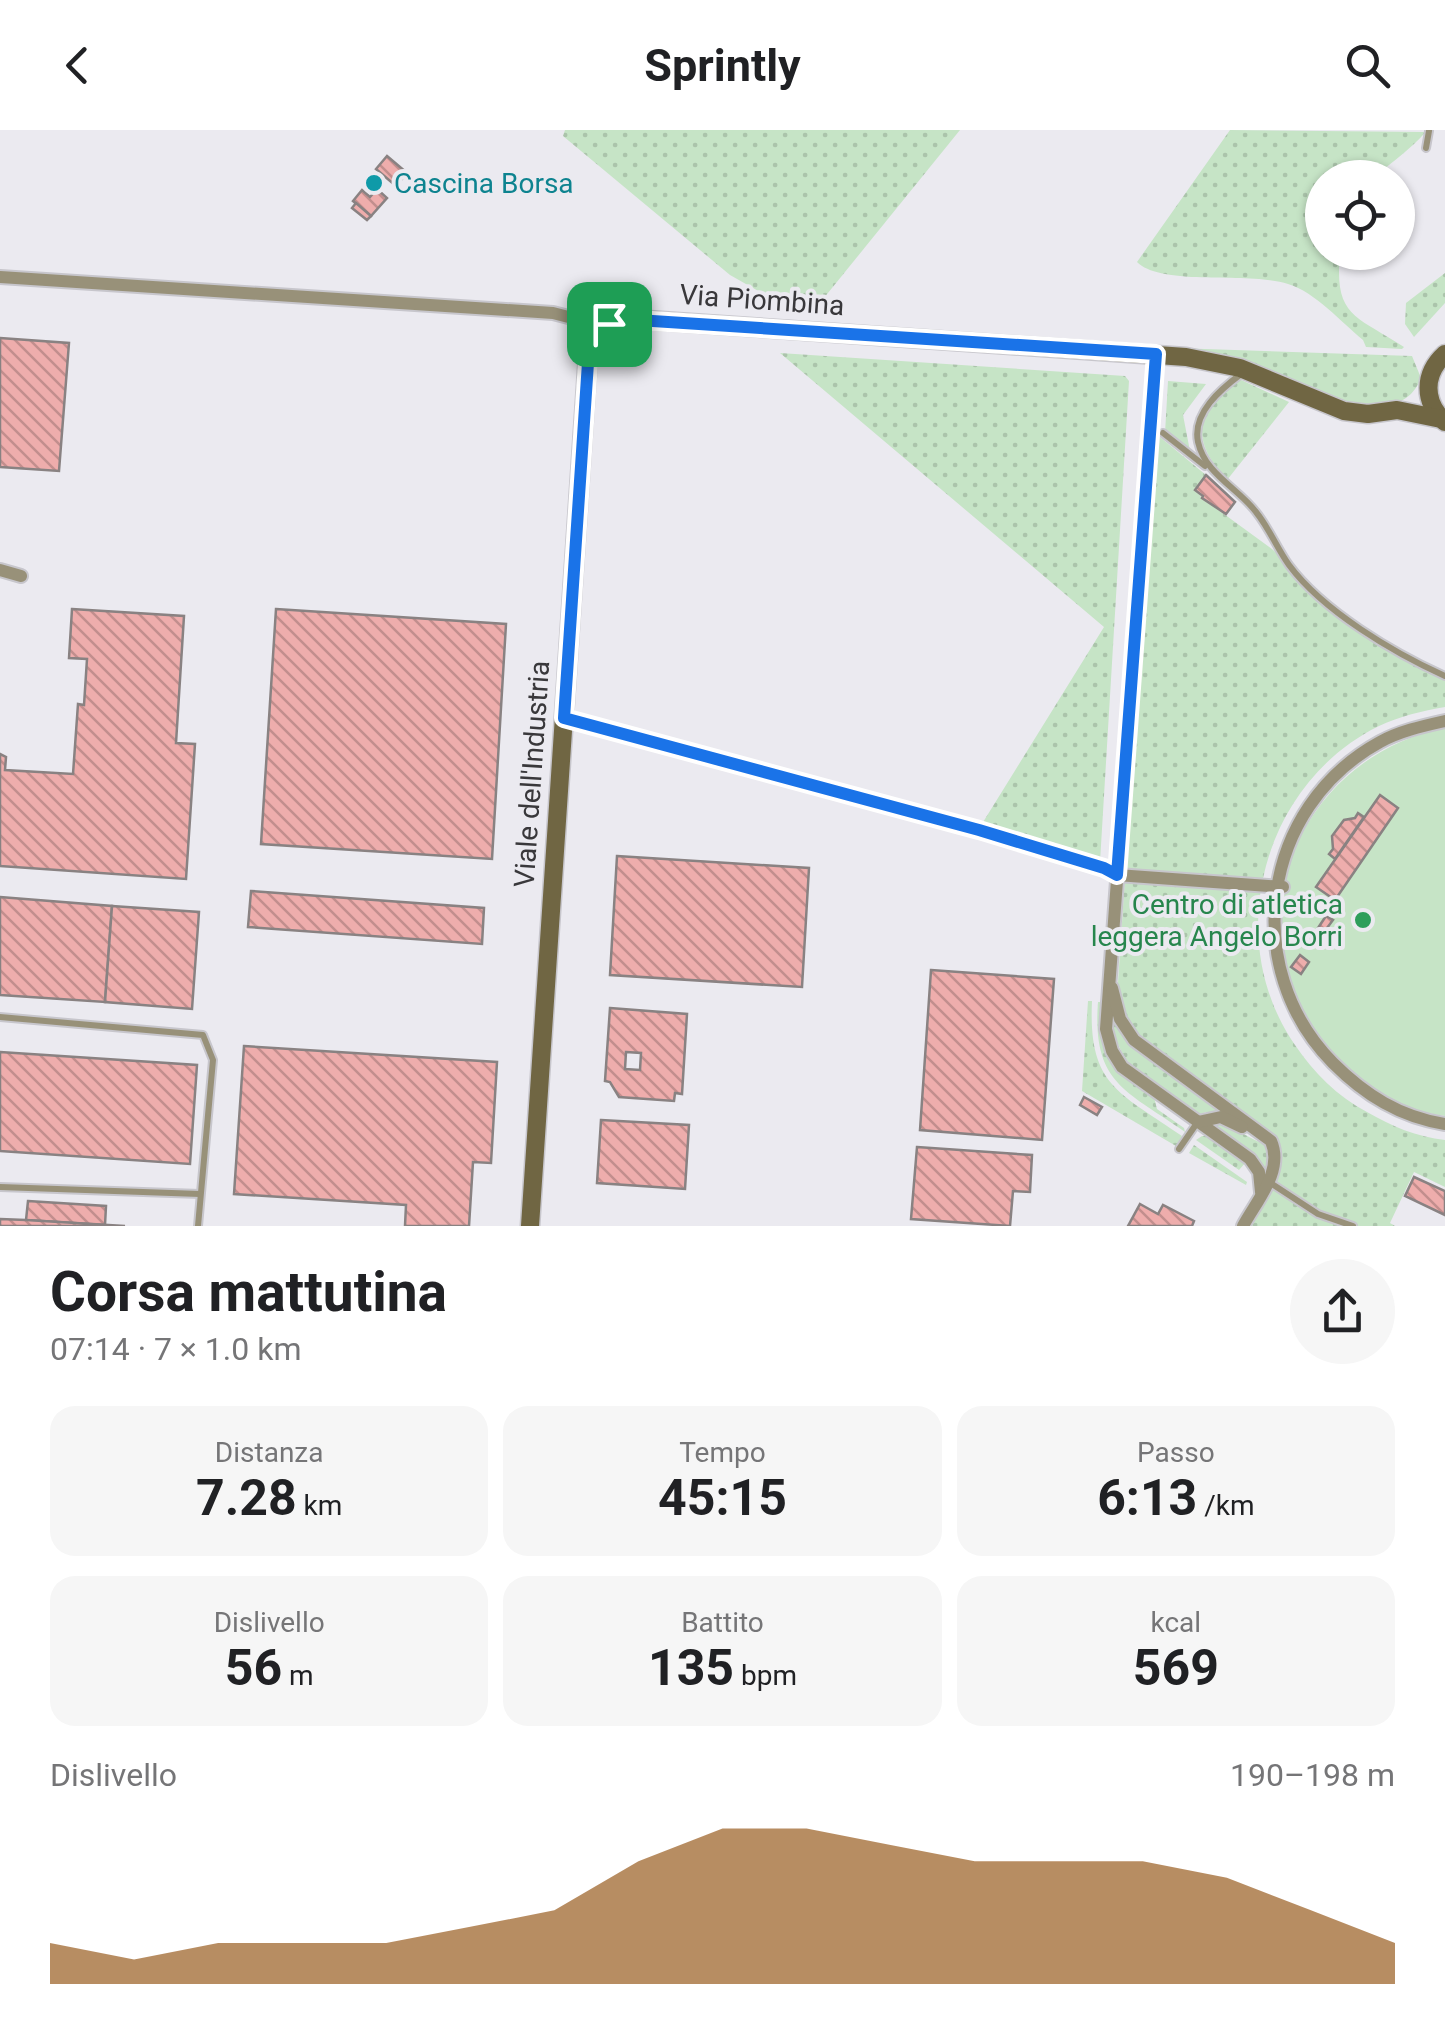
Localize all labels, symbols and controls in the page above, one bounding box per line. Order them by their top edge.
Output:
icon: back [50,38,105,93]
icon: search [1340,38,1395,93]
text: Sprintly [644,39,801,92]
map controls [1305,160,1415,270]
button: locate [1305,160,1415,270]
place label: Cascina Borsa [394,167,574,200]
marker: Cascina Borsa [363,172,385,194]
street label: Via Piombina [679,278,845,322]
pin [567,282,652,367]
icon: arrive [582,297,637,352]
street label: Viale dell'Industria [508,660,556,888]
place label: Centro di atletica leggera Angelo Borri [1091,888,1343,953]
marker: Centro di atletica leggera Angelo Borri [1352,909,1374,931]
button: share [1290,1259,1395,1364]
text: Corsa mattutina [50,1260,447,1324]
text: 07:14 · 7 × 1.0 km [50,1330,301,1368]
text: Distanza [215,1436,323,1469]
text: Tempo [679,1436,766,1469]
text: Passo [1137,1436,1215,1469]
text: 7.28 [196,1469,297,1527]
text: 45:15 [658,1469,787,1527]
text: 6:13 [1097,1469,1197,1527]
text: km [297,1489,342,1522]
text: /km [1197,1489,1255,1522]
text: Dislivello [214,1606,325,1639]
text: Battito [681,1606,764,1639]
text: kcal [1151,1606,1201,1639]
text: 56 [225,1639,282,1697]
text: 135 [648,1639,734,1697]
text: 569 [1133,1639,1219,1697]
text: m [282,1659,314,1692]
text: bpm [734,1659,797,1692]
text: Dislivello [50,1756,177,1794]
text: 190–198 m [1230,1756,1395,1794]

